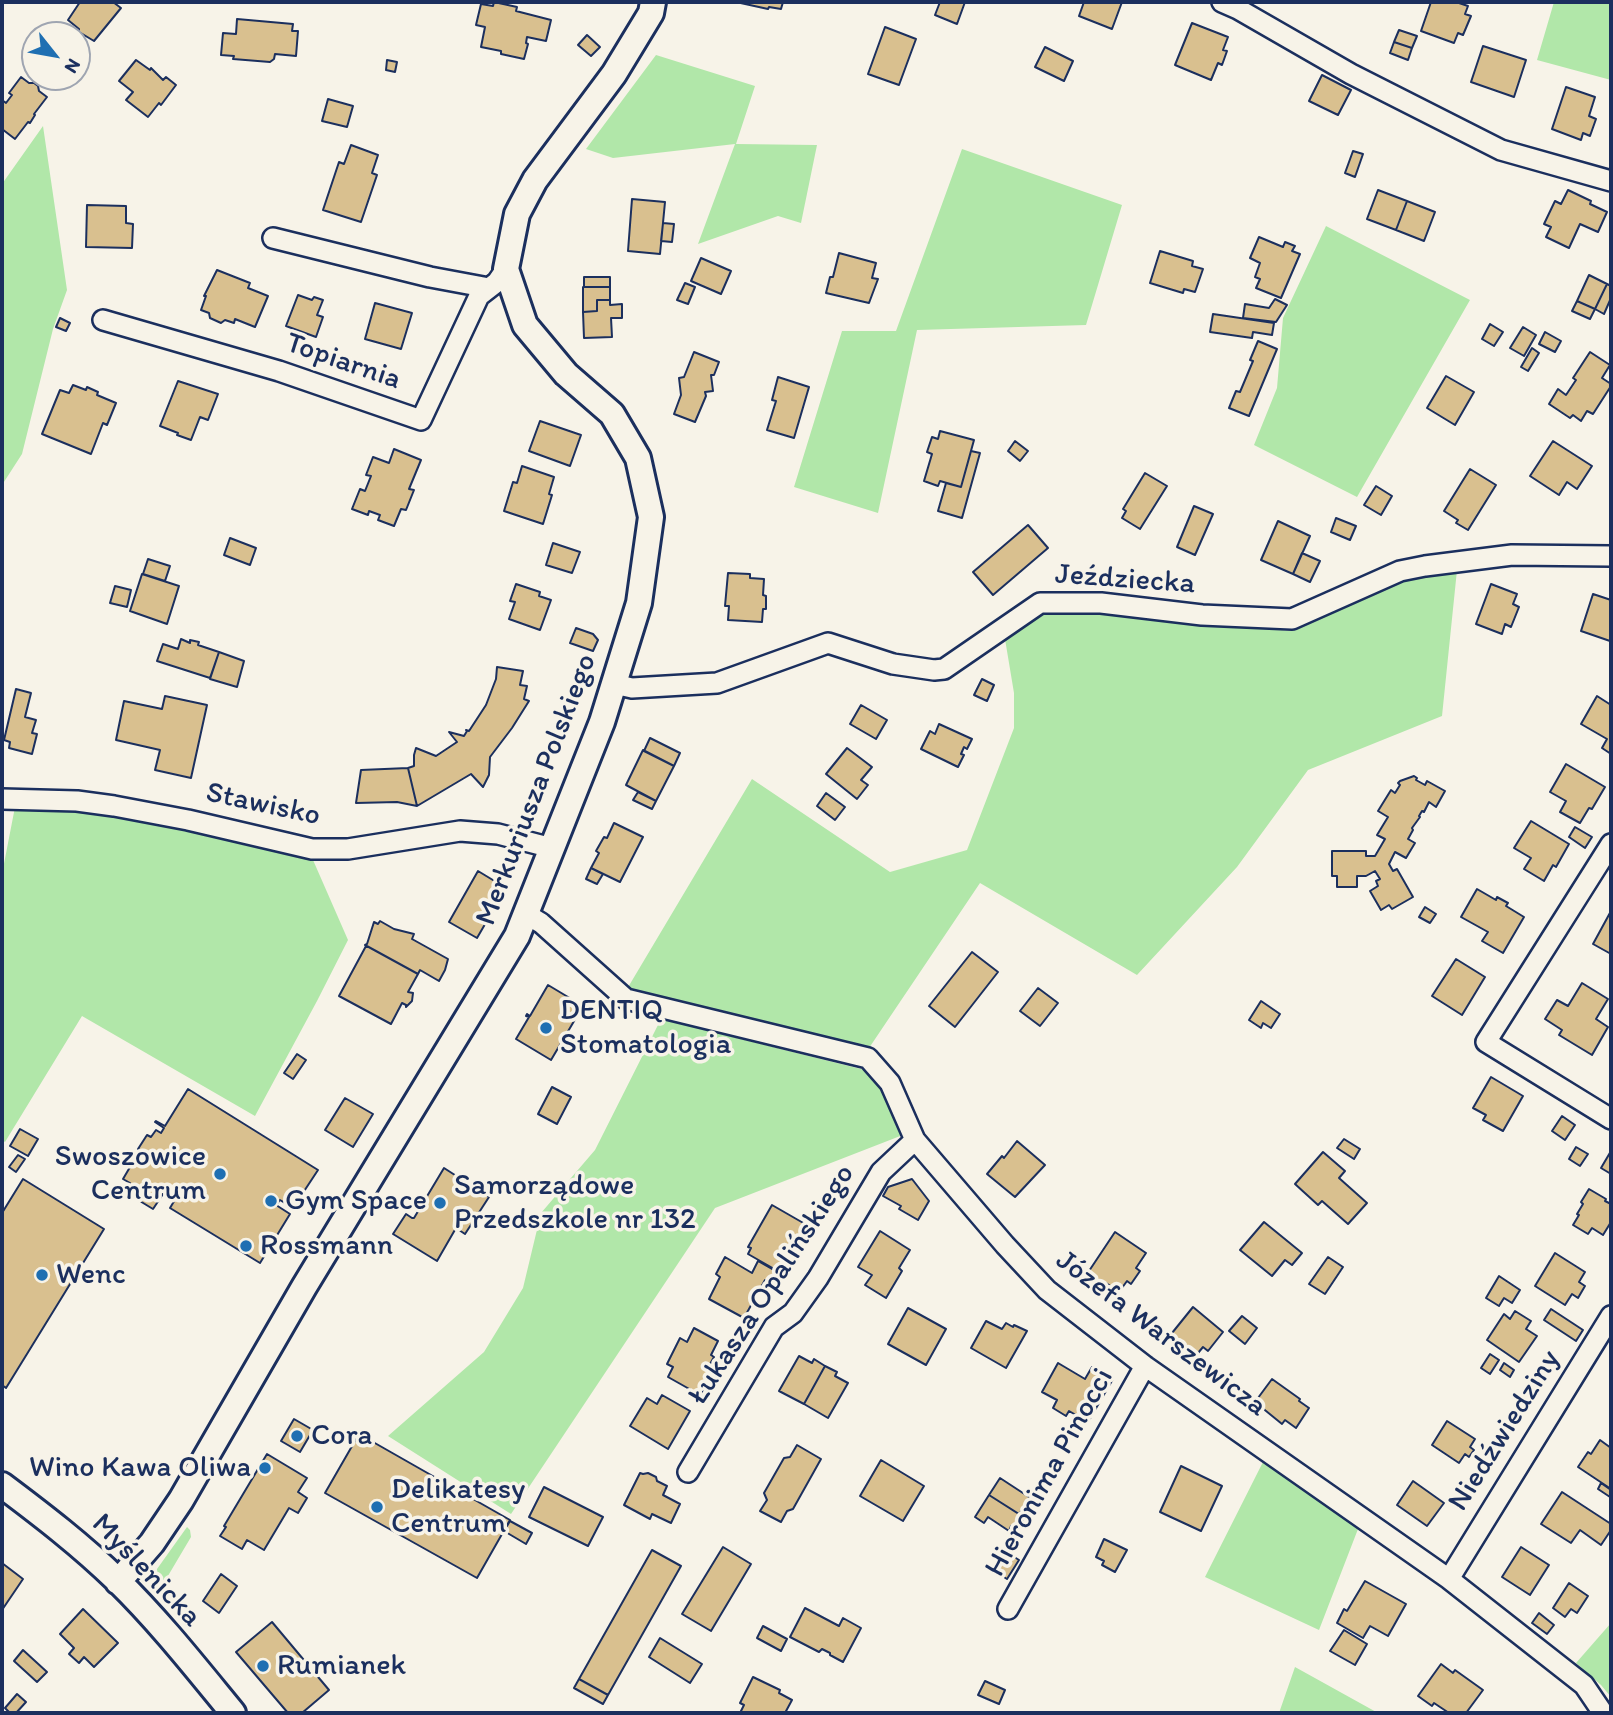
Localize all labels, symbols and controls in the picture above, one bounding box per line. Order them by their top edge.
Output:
north arrow [21,21,91,91]
text: N [60,55,86,77]
street label: Topiarnia [281,326,405,398]
street label: Jeździecka [1054,557,1196,603]
street label: Merkuriusza Polskiego [469,649,605,931]
street label: Stawisko [202,775,324,835]
place label: DENTIQ Stomatologia [560,993,731,1064]
marker: DENTIQ Stomatologia [538,1020,554,1036]
place label: Swoszowice Centrum [55,1139,206,1210]
street label: Łukasza Opalińskiego [681,1158,863,1412]
marker: Swoszowice Centrum [212,1166,228,1182]
place label: Samorządowe Przedszkole nr 132 [454,1168,696,1238]
place label: Gym Space [285,1183,427,1219]
marker: Gym Space [263,1193,279,1209]
marker: Samorządowe Przedszkole nr 132 [432,1195,448,1211]
place label: Rossmann [260,1228,393,1264]
marker: Rossmann [238,1238,254,1254]
street label: Józefa Warszewicza [1048,1243,1274,1425]
place label: Wenc [56,1257,126,1293]
marker: Wenc [34,1267,50,1283]
street label: Niedźwiedziny [1441,1344,1569,1518]
street label: Hieronima Pinocci [978,1363,1122,1583]
place label: Cora [311,1418,372,1454]
marker: Cora [289,1428,305,1444]
place label: Wino Kawa Oliwa [29,1450,251,1486]
marker: Wino Kawa Oliwa [257,1460,273,1476]
place label: Delikatesy Centrum [391,1472,525,1542]
marker: Delikatesy Centrum [369,1499,385,1515]
street label: Myślenicka [83,1507,209,1635]
place label: Rumianek [277,1648,406,1684]
marker: Rumianek [255,1658,271,1674]

